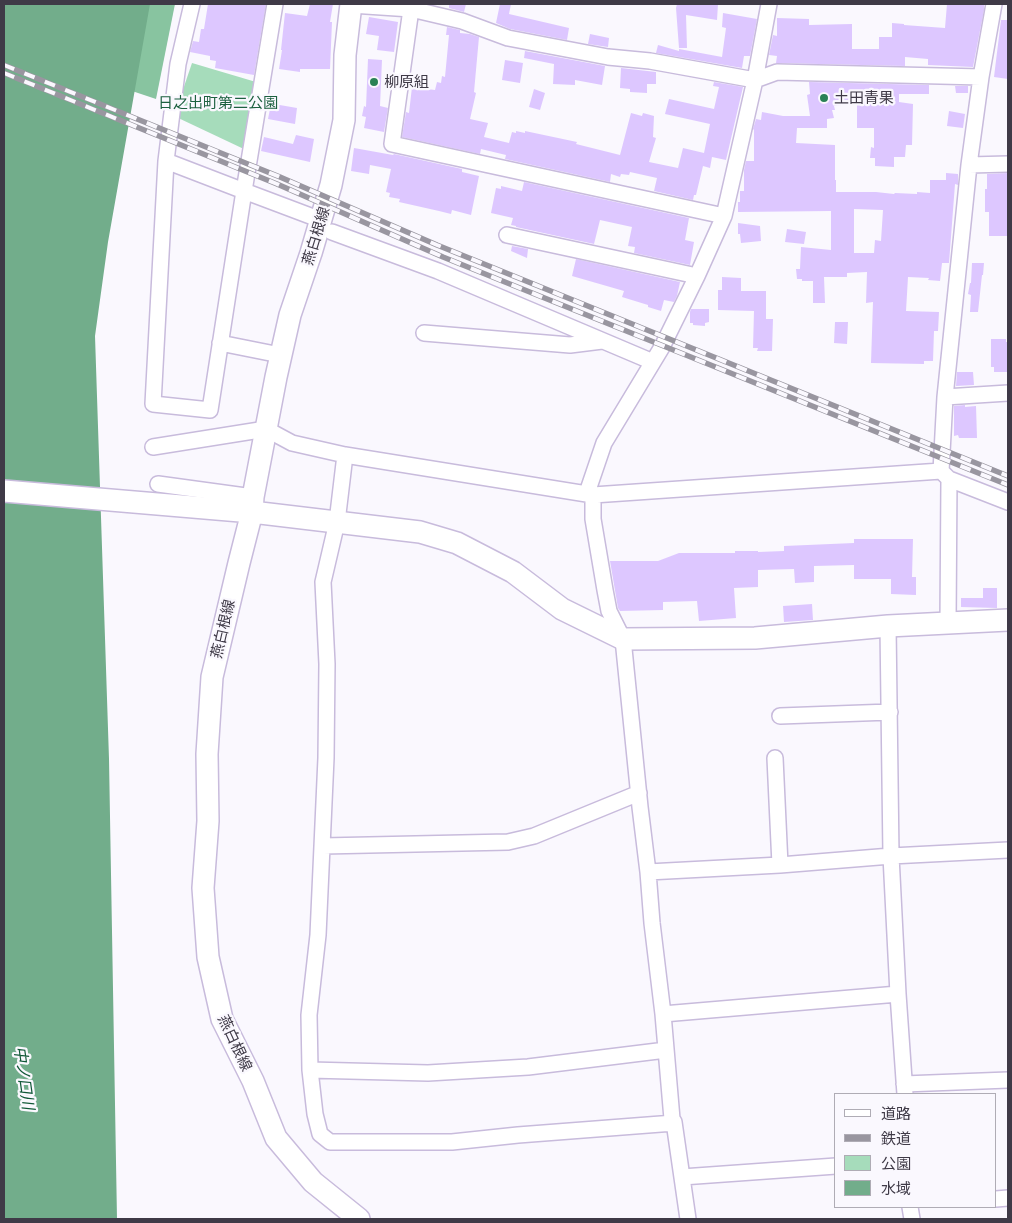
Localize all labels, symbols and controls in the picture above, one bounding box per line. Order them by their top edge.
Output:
place label: 柳原組 [384,73,429,91]
marker: 柳原組 [368,76,380,88]
place label: 土田青果 [834,89,894,107]
marker: 土田青果 [818,92,830,104]
park label: 日之出町第二公園 [158,94,278,112]
street label: 燕白根線 [299,205,333,267]
street label: 燕白根線 [207,598,239,660]
street label: 燕白根線 [214,1012,256,1074]
water label: 中ノ口川 [10,1045,38,1111]
legend [834,1093,997,1208]
text: 道路 [881,1104,911,1122]
text: 鉄道 [881,1129,911,1147]
text: 公園 [881,1154,911,1172]
text: 水域 [881,1179,911,1197]

